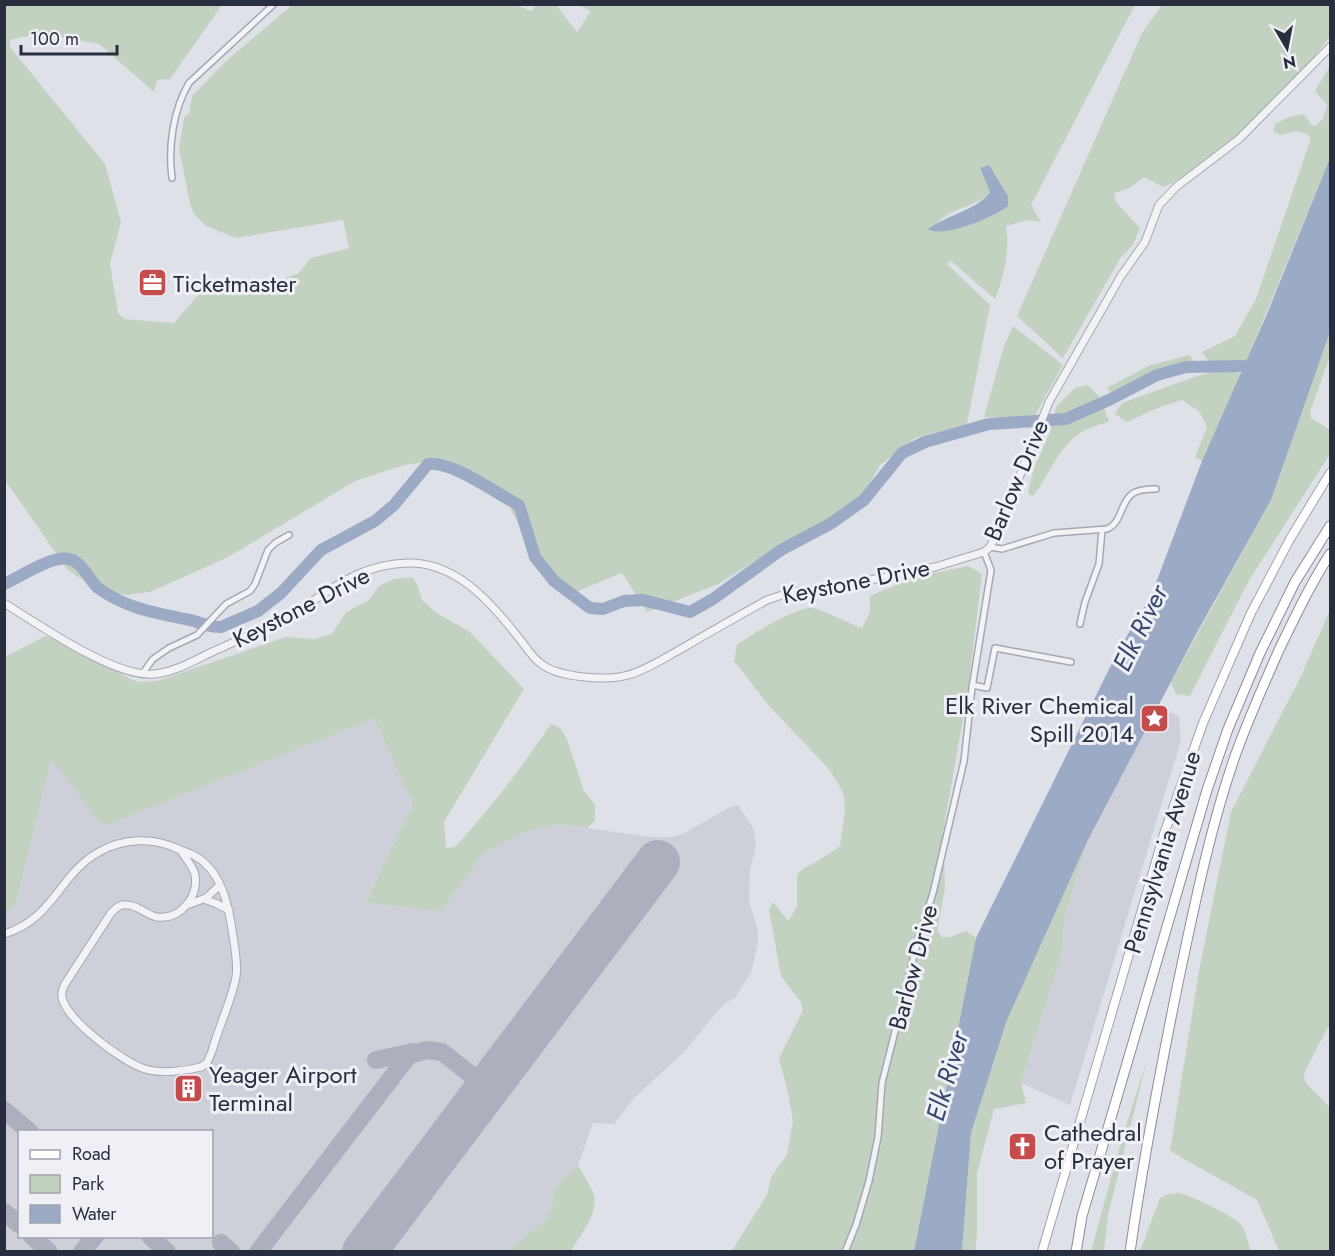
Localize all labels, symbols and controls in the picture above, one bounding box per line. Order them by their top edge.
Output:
scale bar [21,18,117,56]
north arrow [1257,18,1317,78]
text: 100 m [30,26,79,52]
text: N [1281,50,1298,75]
place label: Ticketmaster [173,266,297,301]
office icon: Ticketmaster [136,267,168,299]
street label: Barlow Drive [975,414,1057,546]
street label: Keystone Drive [779,550,933,612]
street label: Keystone Drive [226,557,376,657]
water label: Elk River [1103,577,1178,678]
place label: Elk River Chemical Spill 2014 [945,688,1134,751]
place icon: Elk River Chemical Spill 2014 [1139,703,1171,735]
street label: Pennsylvania Avenue [1115,746,1209,958]
street label: Barlow Drive [879,901,947,1033]
water label: Elk River [916,1025,978,1125]
place label: Yeager Airport Terminal [209,1057,357,1120]
building icon: Yeager Airport Terminal [172,1072,204,1104]
place label: Cathedral of Prayer [1044,1115,1142,1178]
legend [18,1130,213,1238]
church icon: Cathedral of Prayer [1007,1130,1039,1162]
text: Road [72,1141,111,1167]
text: Park [72,1171,104,1197]
text: Water [72,1201,117,1227]

